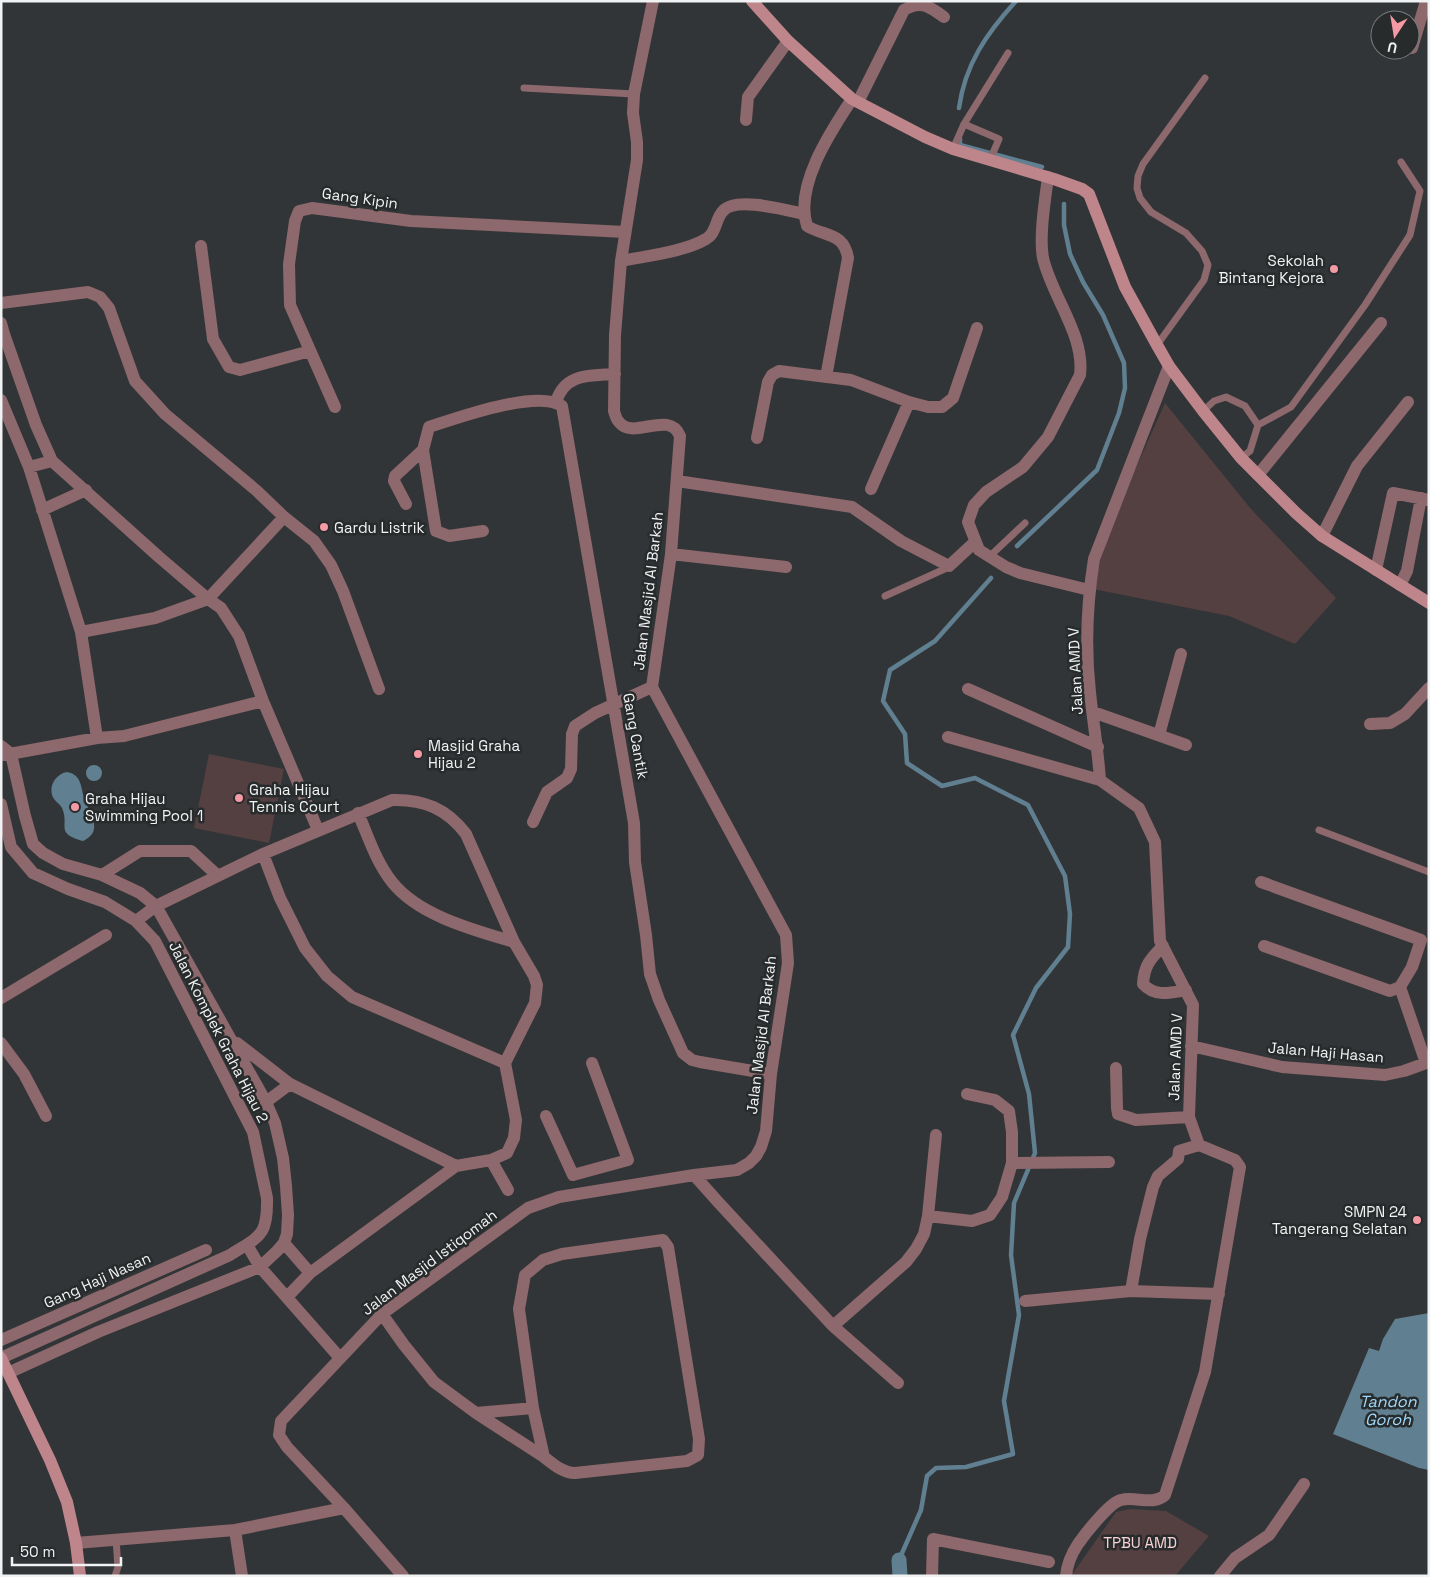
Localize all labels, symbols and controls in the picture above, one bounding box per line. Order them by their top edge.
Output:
north arrow [1370,10,1420,60]
text: U [1386,38,1399,57]
street label: Gang Kipin [321,183,399,213]
place label: Sekolah Bintang Kejora [1219,251,1324,287]
marker: Sekolah Bintang Kejora [1328,263,1340,275]
street label: Jalan Masjid Al Barkah [629,511,667,671]
place label: Gardu Listrik [334,518,425,537]
marker: Gardu Listrik [318,521,330,533]
street label: Jalan AMD V [1063,627,1087,715]
street label: Gang Cantik [619,691,653,781]
place label: Masjid Graha Hijau 2 [428,736,520,772]
marker: Masjid Graha Hijau 2 [412,748,424,760]
place label: Graha Hijau Tennis Court [249,780,340,816]
place label: Graha Hijau Swimming Pool 1 [85,789,203,825]
marker: Graha Hijau Tennis Court [233,792,245,804]
marker: Graha Hijau Swimming Pool 1 [69,801,81,813]
street label: Jalan Komplek Graha Hijau 2 [165,938,273,1126]
street label: Jalan Masjid Al Barkah [742,955,780,1115]
street label: Jalan AMD V [1164,1013,1186,1101]
street label: Jalan Haji Hasan [1267,1037,1385,1067]
place label: SMPN 24 Tangerang Selatan [1272,1202,1407,1238]
street label: Jalan Masjid Istiqomah [358,1205,500,1319]
marker: SMPN 24 Tangerang Selatan [1411,1214,1423,1226]
street label: Gang Haji Nasan [41,1248,153,1312]
water label: Tandon Goroh [1359,1391,1418,1430]
park label: TPBU AMD [1103,1533,1177,1552]
scale bar [12,1534,121,1566]
text: 50 m [20,1542,55,1561]

